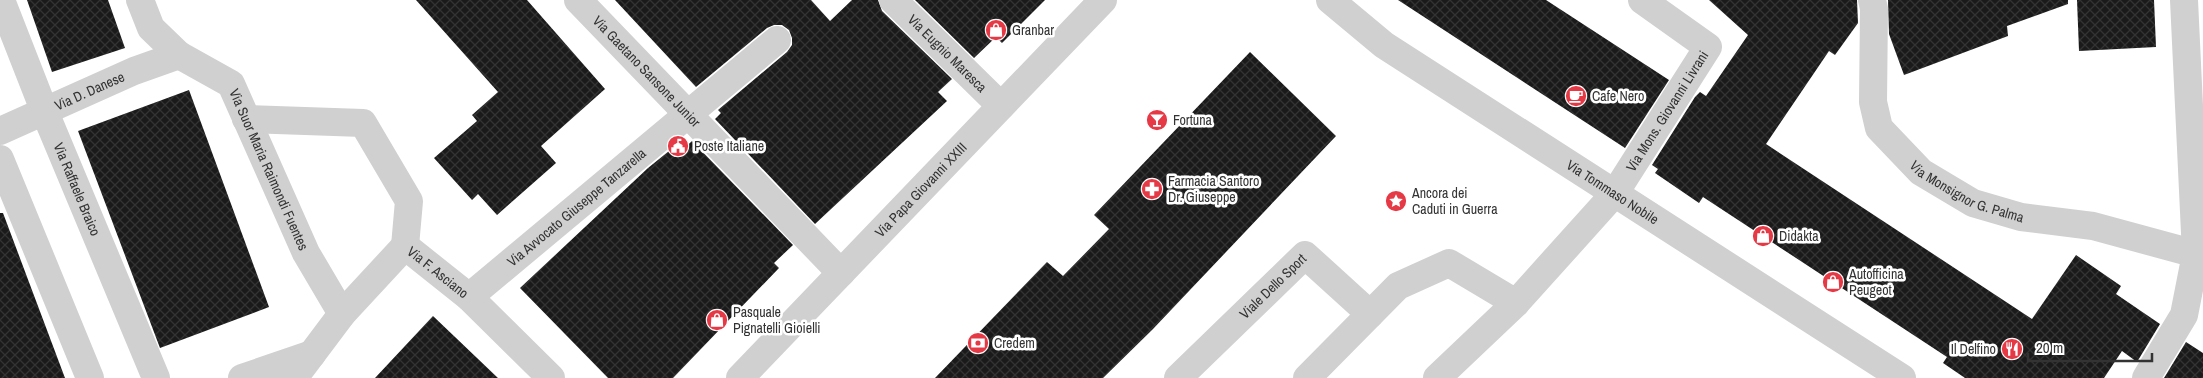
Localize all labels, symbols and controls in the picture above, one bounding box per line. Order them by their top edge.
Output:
street label: Via Eugnio Maresca [904,10,991,96]
street label: Via Gaetano Sansone Junior [589,12,705,131]
shop icon: Granbar [984,18,1008,42]
place label: Granbar [1012,21,1054,39]
street label: Via Mons. Giovanni Livrani [1622,47,1712,175]
street label: Via D. Danese [52,67,127,114]
cafe icon: Cafe Nero [1564,84,1588,108]
street label: Via Suor Maria Raimondi Fuentes [225,86,313,253]
place label: Cafe Nero [1592,87,1644,105]
bar icon: Fortuna [1145,108,1169,132]
place label: Fortuna [1173,111,1213,129]
public building icon: Poste Italiane [666,134,690,158]
place label: Poste Italiane [694,137,764,155]
street label: Via Papa Giovanni XXIII [871,138,971,241]
street label: Via Raffaele Braico [50,140,105,239]
street label: Via Avvocato Giuseppe Tanzarella [503,144,650,270]
street label: Via Tommaso Nobile [1563,156,1662,228]
street label: Via Monsignor G. Palma [1906,157,2027,227]
place label: Farmacia Santoro Dr. Giuseppe [1168,172,1259,206]
pharmacy icon: Farmacia Santoro Dr. Giuseppe [1140,177,1164,201]
place label: Ancora dei Caduti in Guerra [1411,184,1498,218]
place icon: Ancora dei Caduti in Guerra [1384,189,1408,213]
shop icon: Didakta [1751,224,1775,248]
place label: Didakta [1779,227,1819,245]
street label: Via F. Asciano [404,242,472,302]
street label: Viale Dello Sport [1236,250,1310,323]
place label: Autofficina Peugeot [1848,265,1904,299]
shop icon: Autofficina Peugeot [1821,270,1845,294]
place label: Pasquale Pignatelli Gioielli [733,303,820,337]
shop icon: Pasquale Pignatelli Gioielli [705,308,729,332]
scale bar [2028,330,2152,362]
bank icon: Credem [966,331,990,355]
place label: Credem [994,334,1035,352]
restaurant icon: Il Delfino [2000,337,2024,361]
text: 20 m [2036,337,2063,358]
place label: Il Delfino [1951,340,1996,358]

